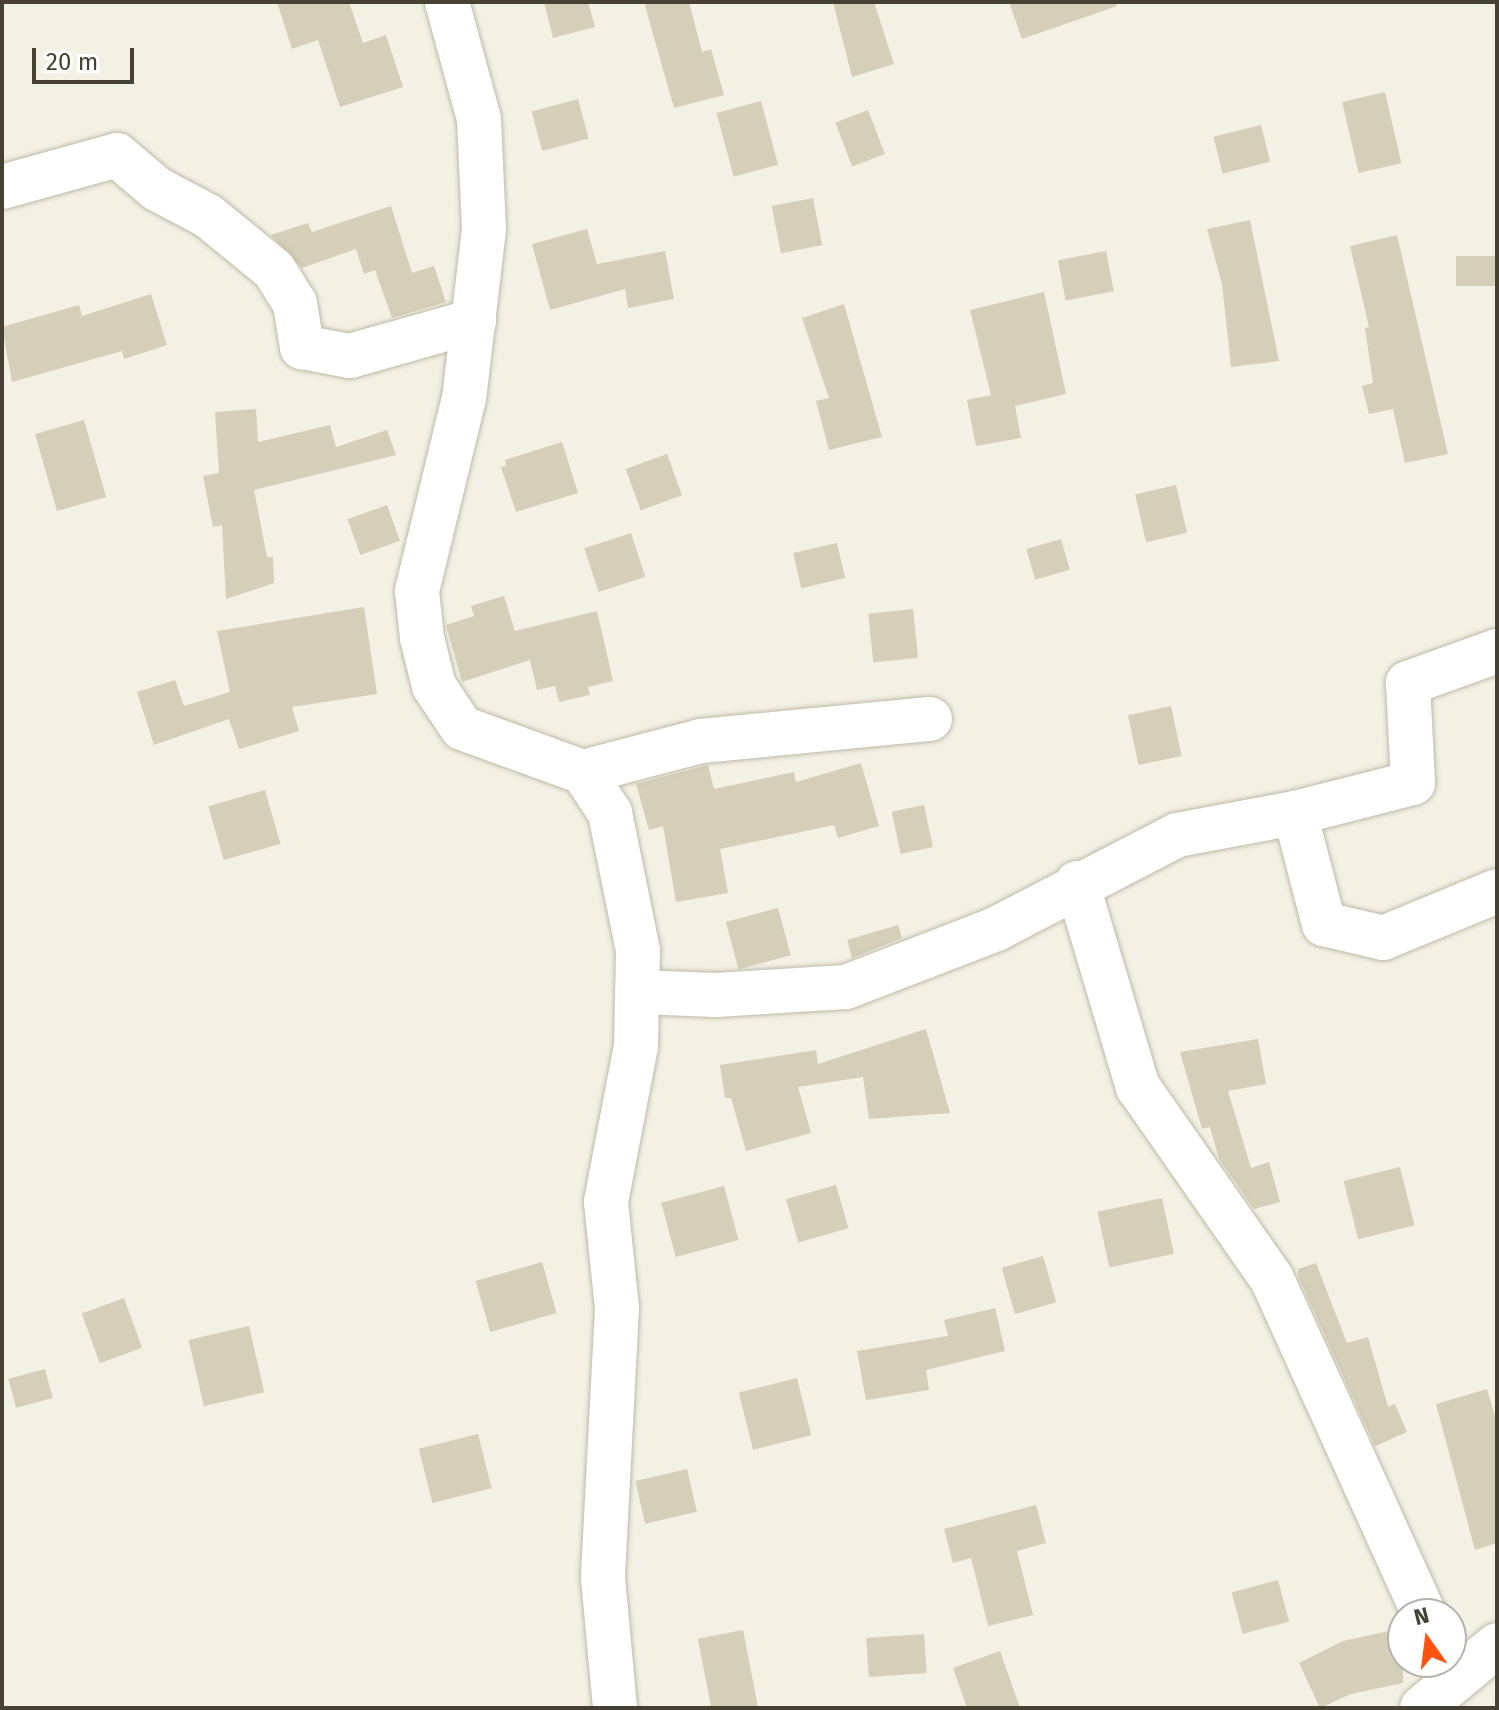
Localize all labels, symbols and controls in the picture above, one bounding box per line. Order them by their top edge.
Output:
scale bar [36,32,138,82]
text: 20 m [46,48,98,76]
north arrow [1387,1598,1467,1678]
text: N [1411,1601,1432,1631]

